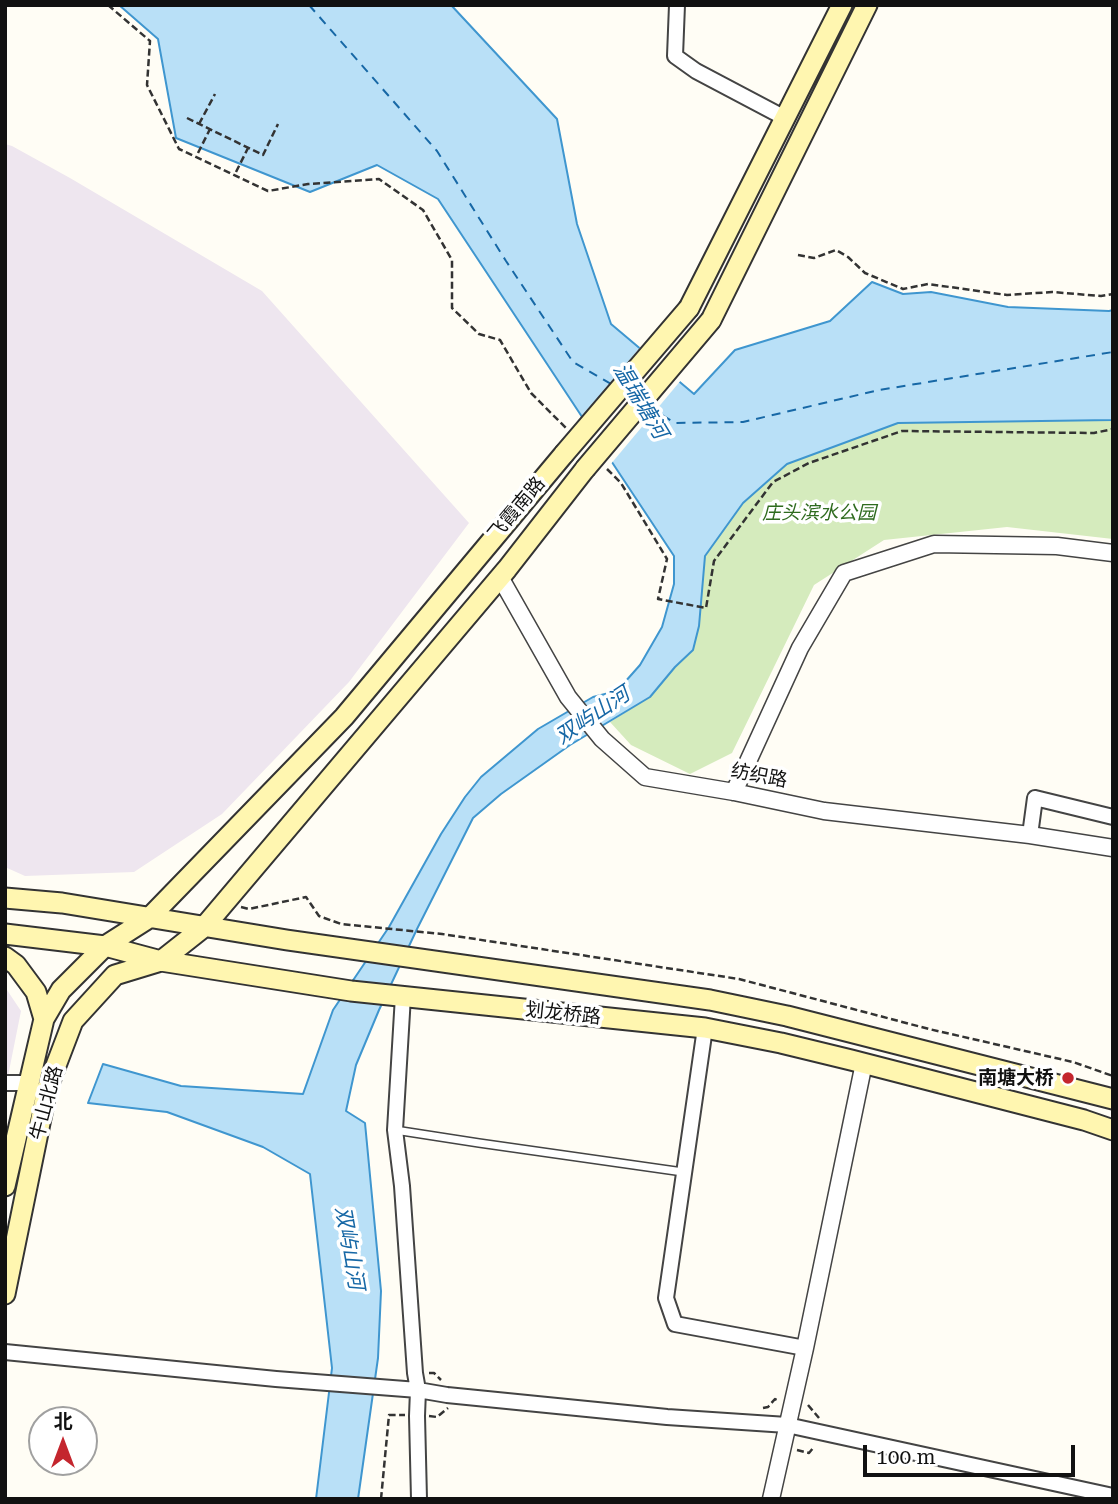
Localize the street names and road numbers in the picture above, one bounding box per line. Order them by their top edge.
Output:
street label: 飞霞南路 [484,473,550,545]
street label: 纺织路 [729,759,789,793]
street label: 划龙桥路 [524,999,602,1029]
street label: 牛山北路 [26,1063,68,1143]

